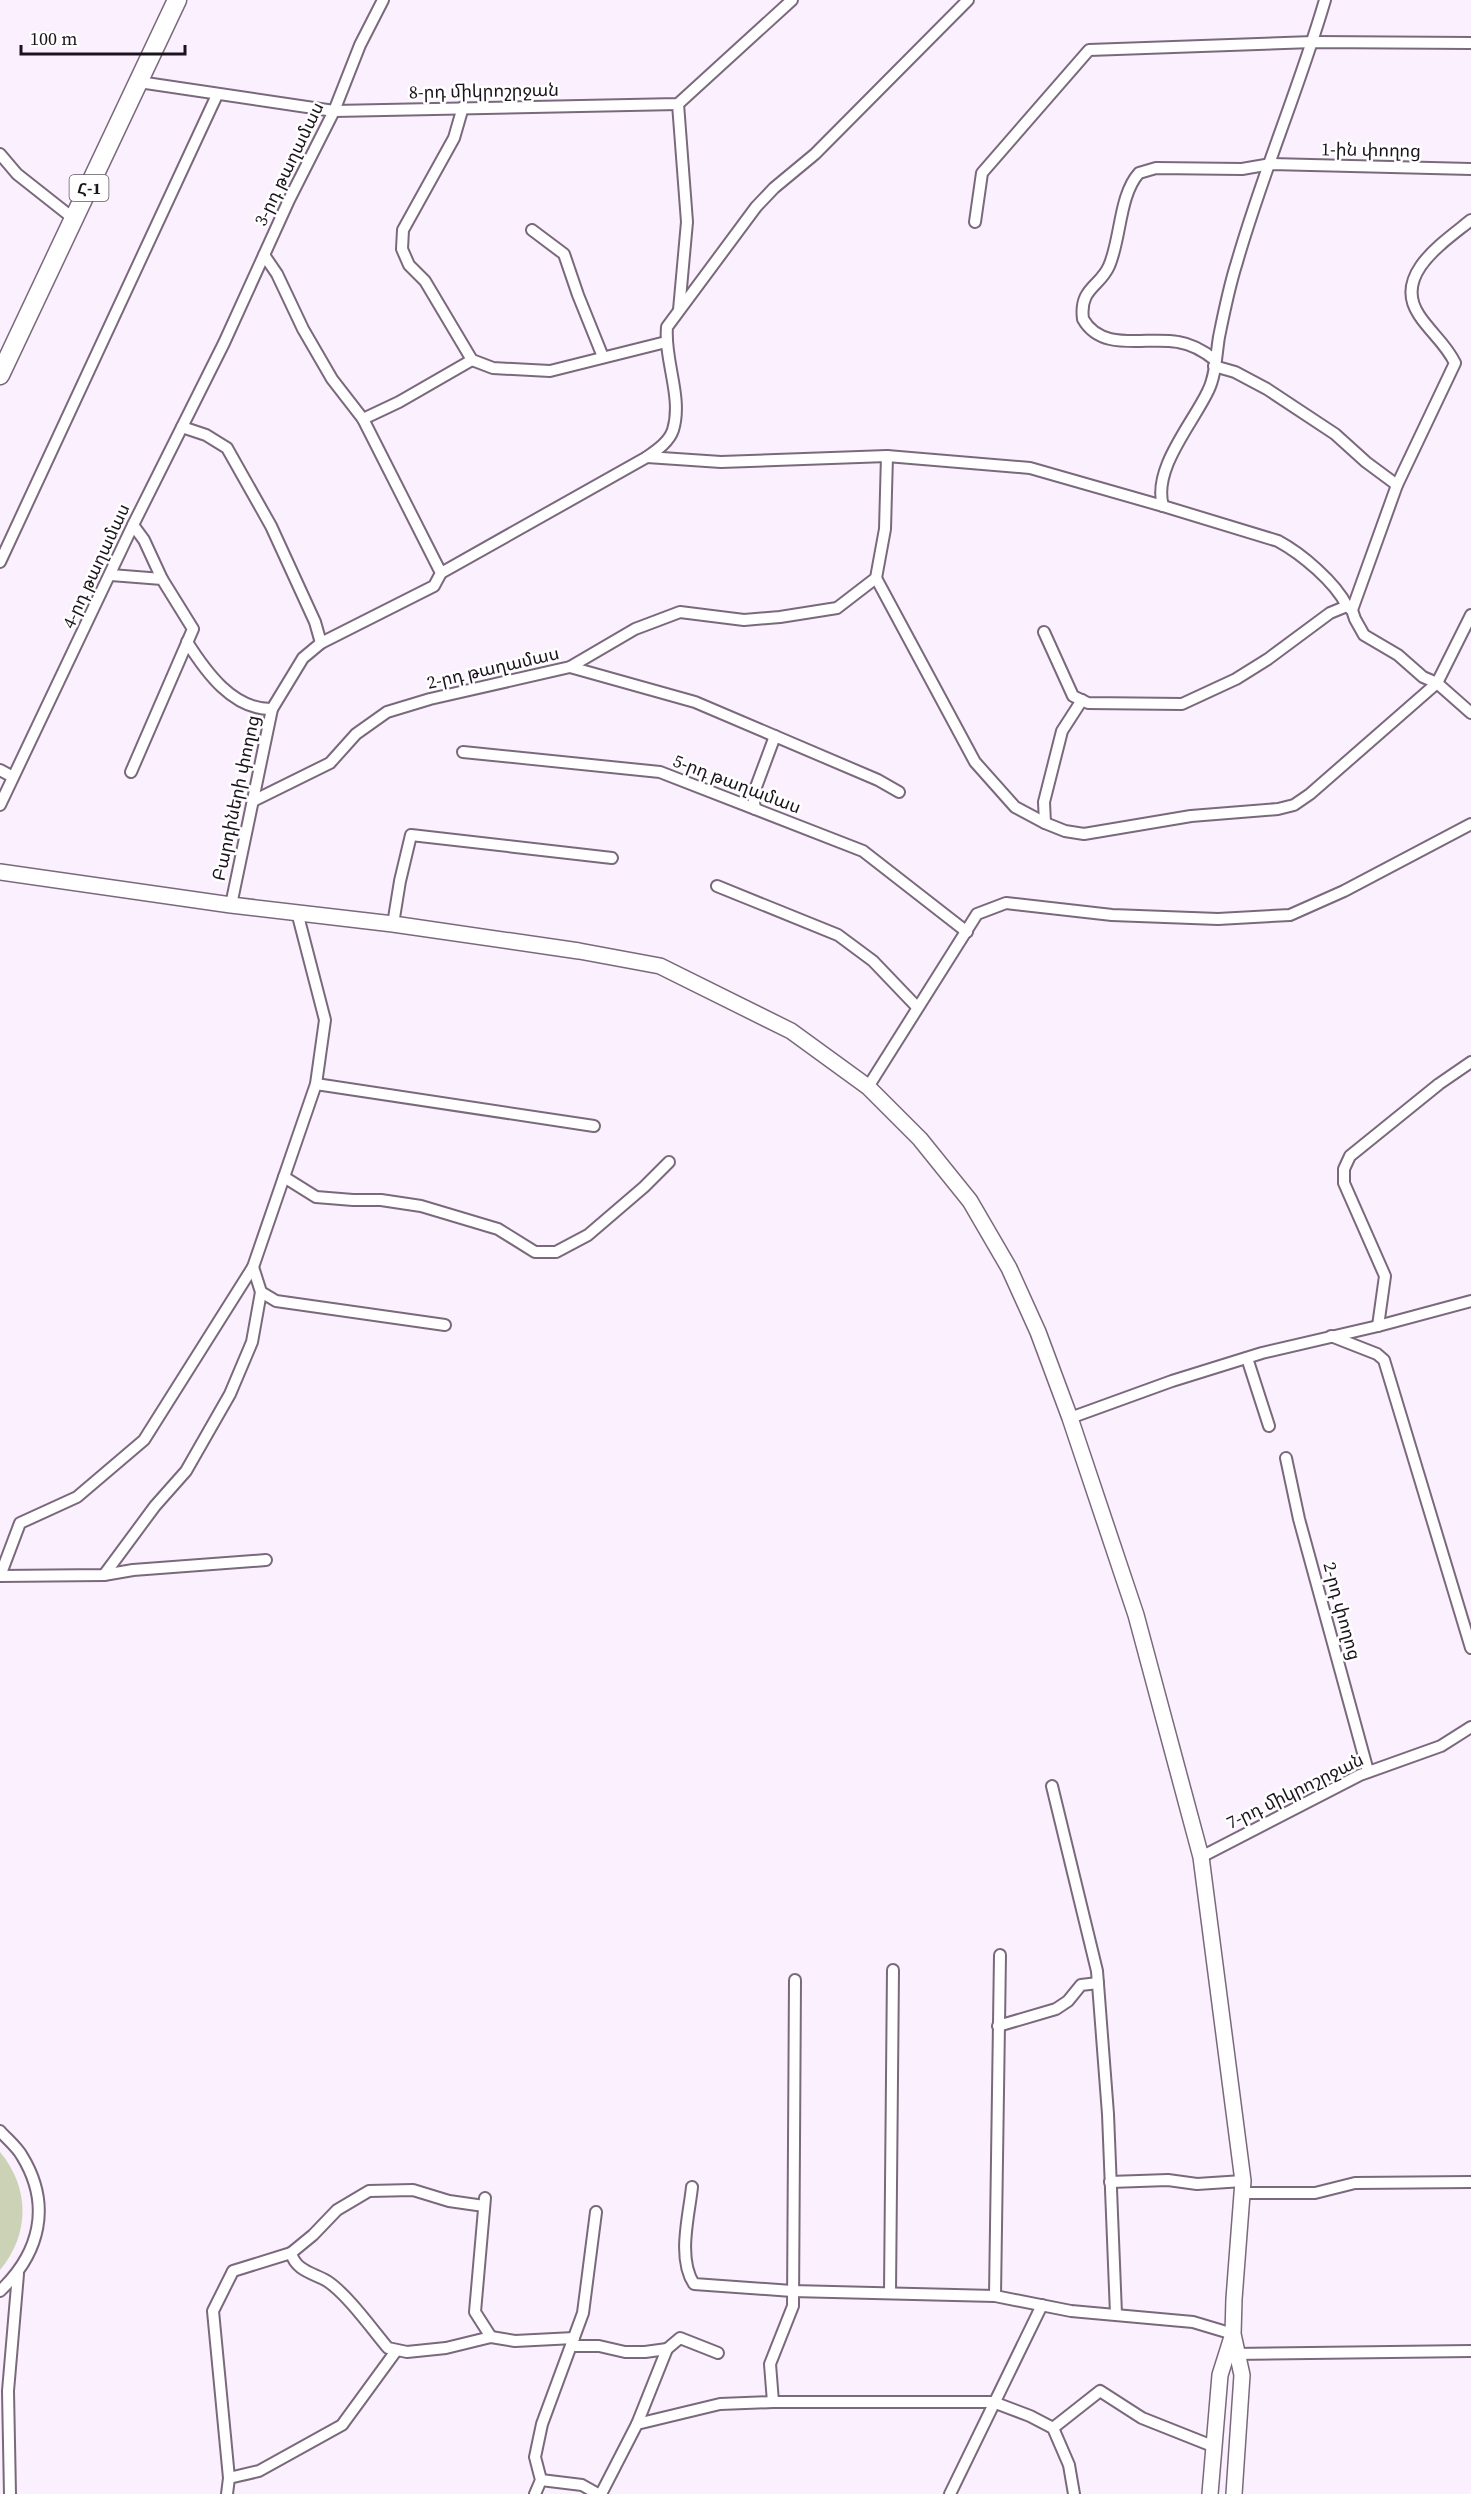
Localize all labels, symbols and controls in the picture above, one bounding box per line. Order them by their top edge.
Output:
scale bar [21,18,184,56]
text: 100 m [30,26,77,51]
street label: 8-րդ միկրոշրջան [409,77,559,104]
street label: 3-րդ թաղամաս [248,98,329,230]
street label: 1-ին փողոց [1321,136,1421,163]
road number: Հ-1 [70,175,109,201]
street label: 4-րդ թաղամաս [56,499,135,632]
street label: 2-րդ թաղամաս [424,640,562,695]
street label: Բարդիների փողոց [206,713,265,883]
street label: 5-րդ թաղամաս [670,748,805,819]
street label: 2-րդ փողոց [1317,1559,1368,1663]
street label: 7-րդ միկրոշրջան [1222,1746,1368,1835]

